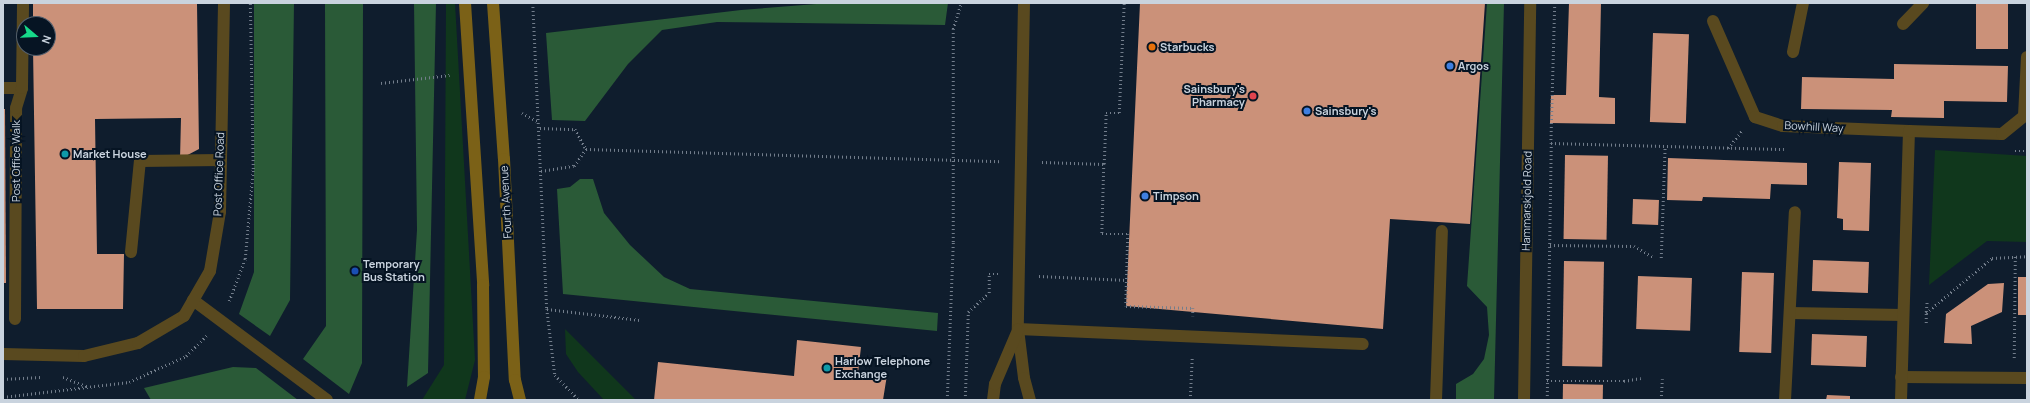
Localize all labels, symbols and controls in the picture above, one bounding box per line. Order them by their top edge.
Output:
north arrow [16,16,56,56]
text: N [38,34,55,46]
place label: Starbucks [1160,40,1214,54]
marker: Starbucks [1147,42,1157,52]
place label: Argos [1458,59,1489,73]
marker: Argos [1445,61,1455,71]
place label: Sainsbury's Pharmacy [1184,83,1245,109]
marker: Sainsbury's Pharmacy [1248,91,1258,101]
place label: Sainsbury's [1315,104,1376,118]
marker: Sainsbury's [1302,106,1312,116]
street label: Bowhill Way [1784,119,1844,135]
street label: Post Office Walk [9,120,23,202]
street label: Post Office Road [211,132,227,216]
place label: Market House [73,147,147,161]
marker: Market House [60,149,70,159]
street label: Hammarskjold Road [1520,151,1534,251]
street label: Fourth Avenue [497,165,515,239]
place label: Timpson [1153,189,1199,203]
marker: Timpson [1140,191,1150,201]
place label: Temporary Bus Station [363,258,425,284]
marker: Temporary Bus Station [350,266,360,276]
place label: Harlow Telephone Exchange [835,355,930,381]
marker: Harlow Telephone Exchange [822,363,832,373]

